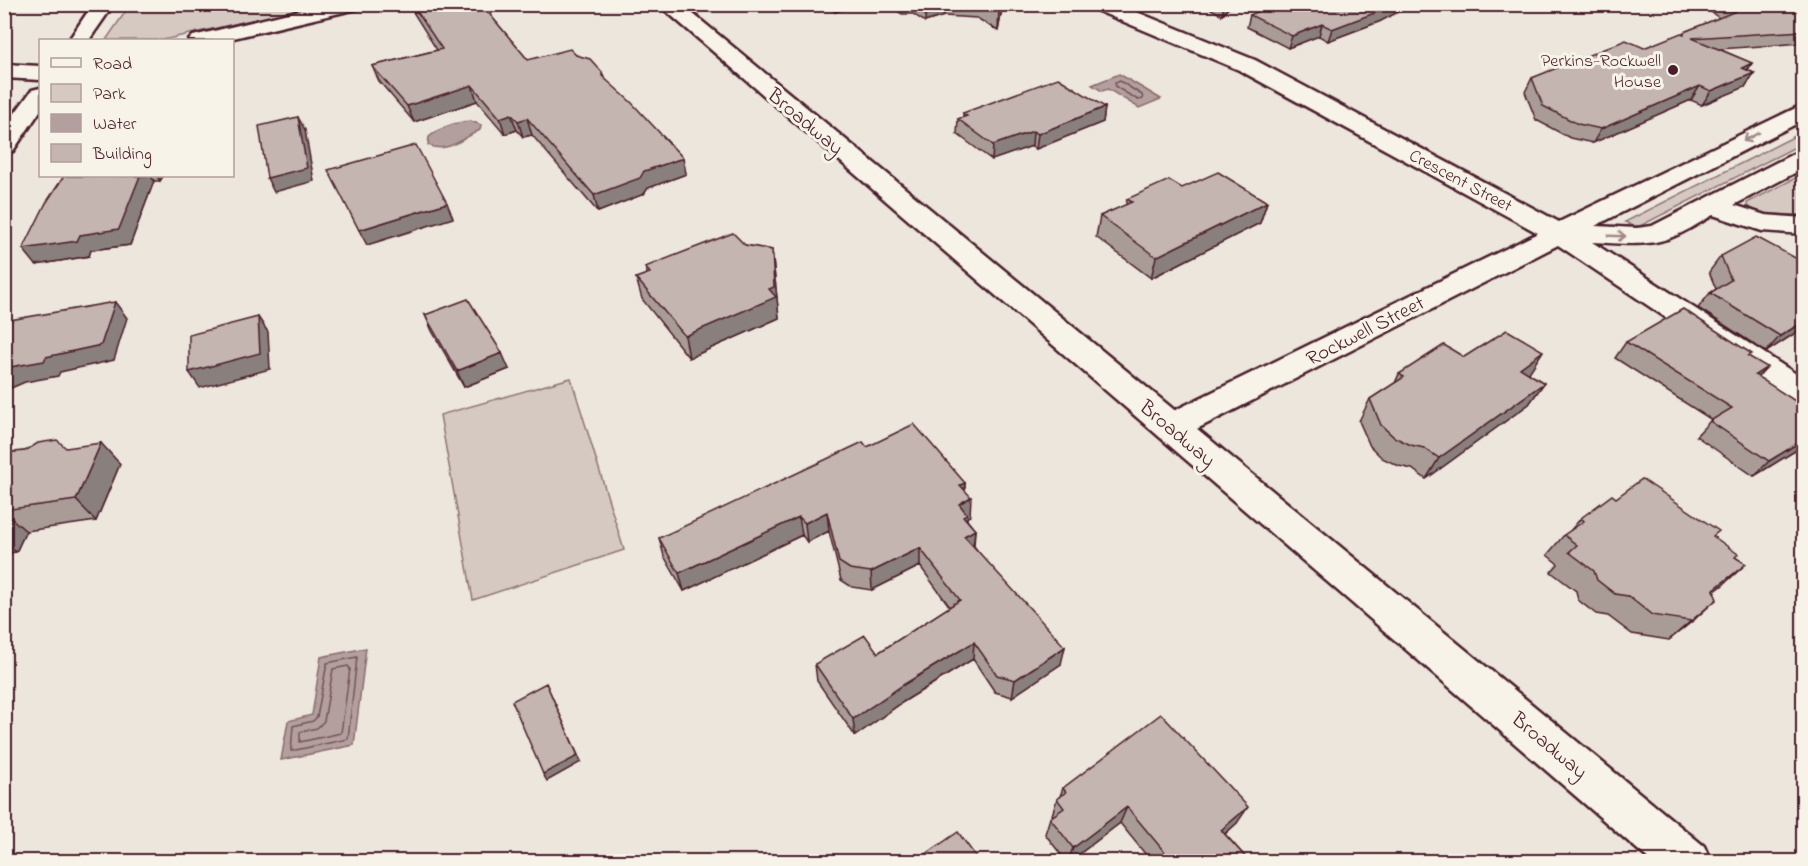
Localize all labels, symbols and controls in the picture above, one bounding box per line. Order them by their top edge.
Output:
legend [39,39,234,177]
place label: Perkins-Rockwell House [1541,49,1662,96]
text: Road [93,52,132,78]
marker: Perkins-Rockwell House [1666,63,1680,77]
street label: Broadway [758,81,849,165]
text: Park [93,82,126,108]
text: Water [93,112,137,138]
one-way arrow [1743,131,1761,143]
text: Building [92,142,152,169]
street label: Crescent Street [1404,144,1516,220]
one-way arrow [1607,230,1627,241]
street label: Rockwell Street [1301,289,1430,375]
street label: Broadway [1130,393,1221,477]
street label: Broadway [1502,705,1593,789]

